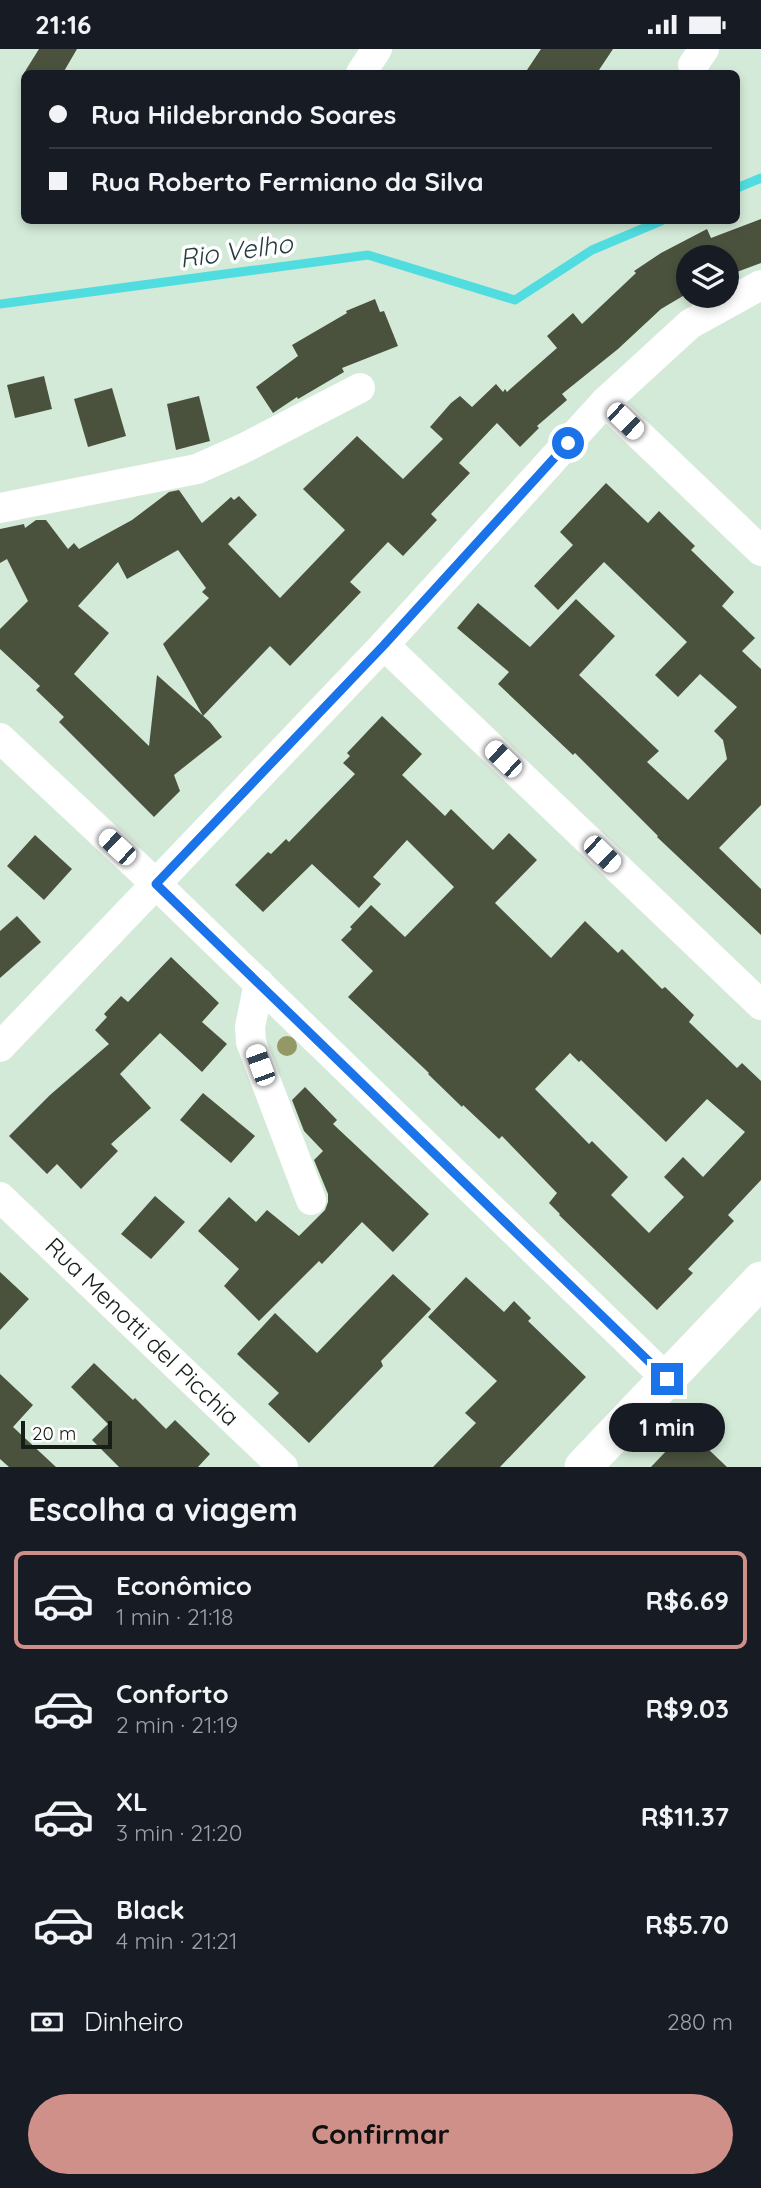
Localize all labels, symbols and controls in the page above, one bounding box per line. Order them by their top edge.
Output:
text: 21:16 [35,8,92,41]
text: Rua Hildebrando Soares [91,98,396,131]
text: Rua Roberto Fermiano da Silva [91,165,484,198]
water label: Rio Velho [177,226,296,275]
map controls [676,245,739,308]
button: layers [676,245,739,308]
car [603,399,648,443]
route start [552,427,584,459]
car [481,737,526,781]
car [95,825,140,869]
car [580,832,625,876]
car [243,1042,278,1088]
street label: Rua Menotti del Picchia [39,1231,246,1432]
route end [651,1363,683,1395]
callout: 1 min [609,1403,725,1453]
text: 1 min [639,1413,695,1442]
scale bar [21,1418,112,1450]
text: 20 m [32,1421,76,1445]
text: Escolha a viagem [28,1489,298,1529]
icon: car [32,1569,95,1632]
text: Econômico [116,1569,252,1602]
text: R$6.69 [646,1584,729,1617]
text: 1 min · 21:18 [116,1602,234,1631]
icon: car [32,1677,95,1740]
text: Conforto [116,1677,229,1710]
text: R$9.03 [645,1692,729,1725]
text: 2 min · 21:19 [116,1710,238,1739]
icon: car [32,1785,95,1848]
text: XL [116,1785,148,1818]
text: R$11.37 [641,1800,729,1833]
text: 3 min · 21:20 [116,1818,243,1847]
icon: car [32,1893,95,1956]
text: Black [116,1893,185,1926]
text: R$5.70 [645,1908,729,1941]
text: 4 min · 21:21 [116,1926,237,1955]
icon: cash [28,2003,66,2041]
text: Dinheiro [84,2005,183,2038]
text: 280 m [667,2007,733,2036]
button: Confirmar [28,2094,733,2174]

